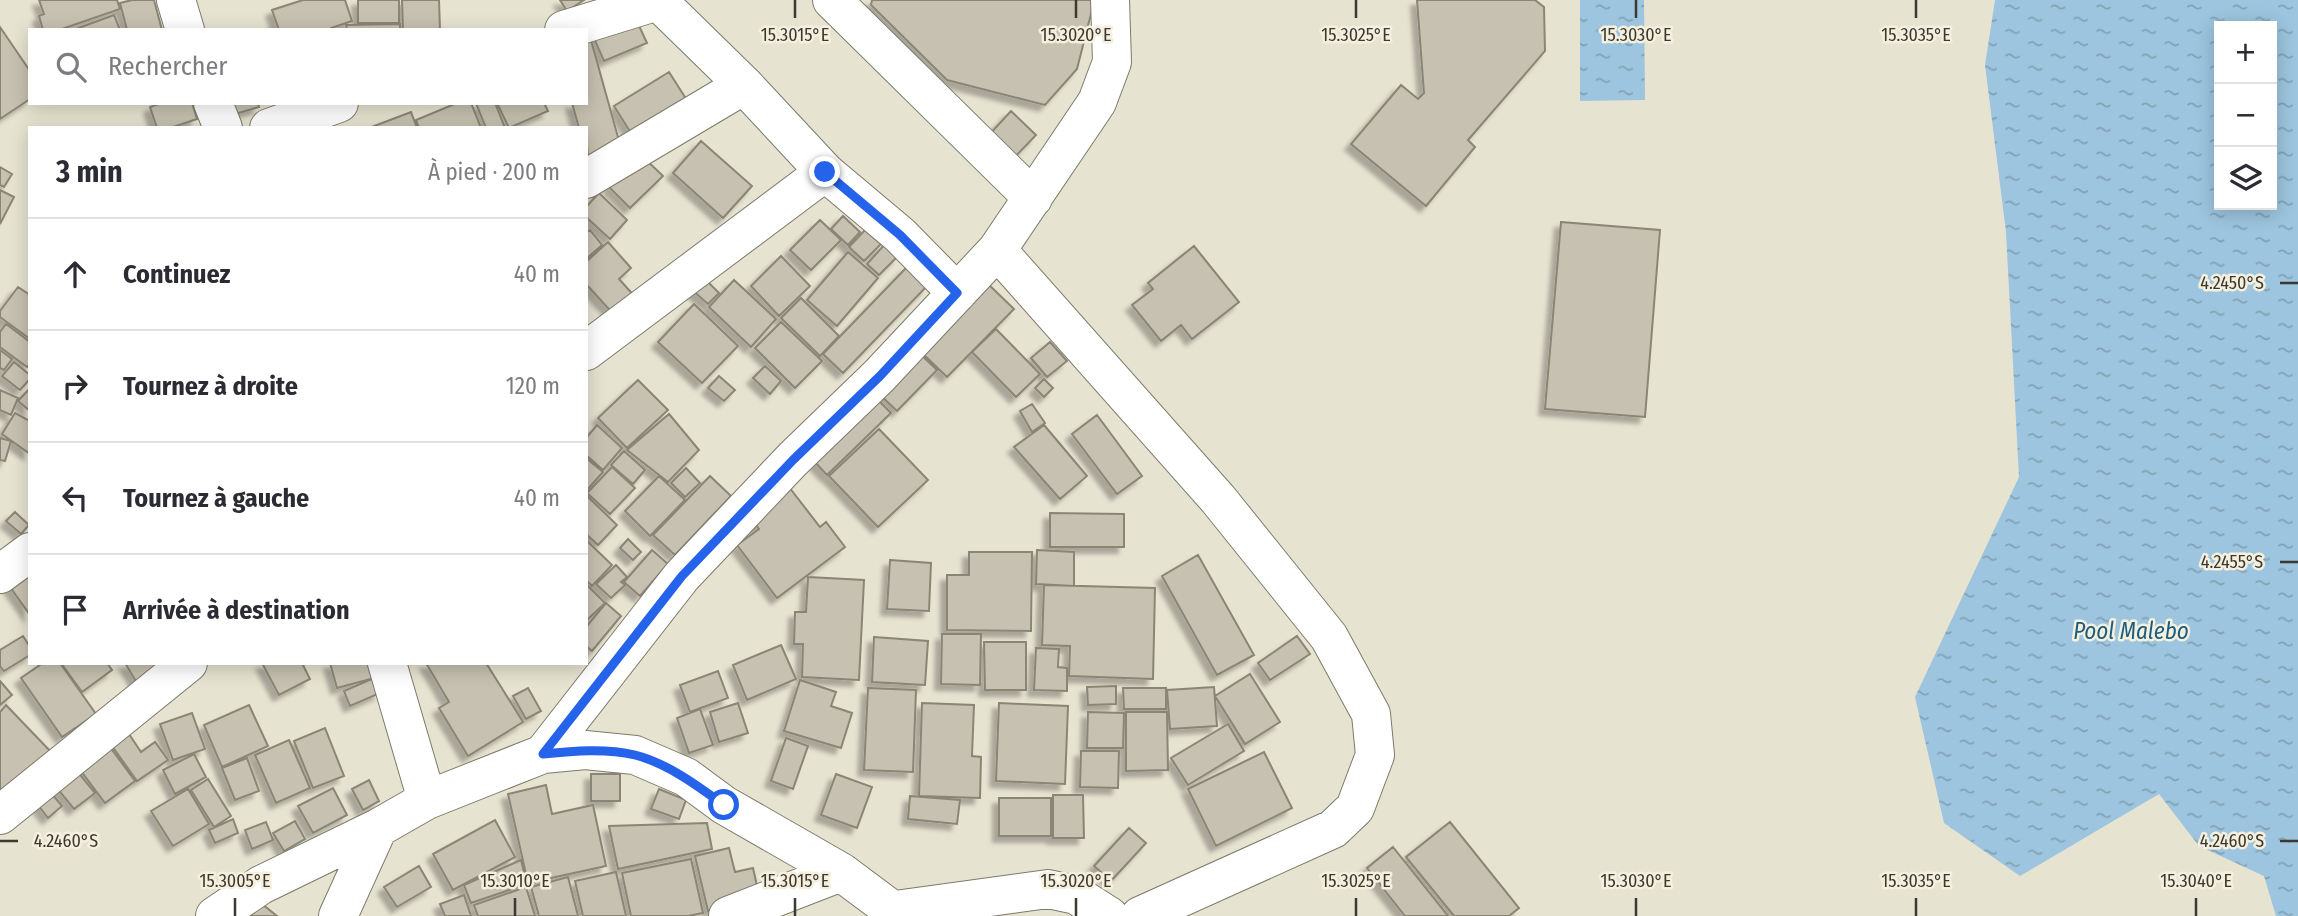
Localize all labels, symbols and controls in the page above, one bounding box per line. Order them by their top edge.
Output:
map controls [2214,21,2277,210]
button: + [2214,21,2277,84]
text: 15.3015°E [761,24,829,46]
text: 15.3020°E [1041,24,1111,46]
text: 15.3025°E [1321,24,1391,46]
text: 15.3030°E [1601,24,1671,46]
text: 15.3035°E [1881,24,1951,46]
search box [28,28,588,105]
icon: search [52,48,90,86]
text: Rechercher [108,51,227,82]
button: − [2214,84,2277,147]
button: layers [2214,147,2277,210]
text: 3 min [56,154,123,190]
route end [809,156,840,187]
text: À pied · 200 m [428,158,560,186]
icon: ahead [56,255,94,293]
text: Continuez [123,259,230,290]
text: 40 m [514,260,560,288]
text: 4.2450°S [2200,272,2264,294]
icon: right [56,367,94,405]
text: Tournez à droite [123,371,298,402]
text: 120 m [506,372,560,400]
icon: left [56,479,94,517]
text: Tournez à gauche [123,483,309,514]
text: 40 m [514,484,560,512]
text: 4.2455°S [2201,551,2263,573]
icon: arrive [56,591,94,629]
text: Arrivée à destination [123,595,350,626]
water label: Pool Malebo [2073,617,2189,645]
route start [708,789,739,820]
text: 4.2460°S [34,830,98,852]
text: 4.2460°S [2200,830,2264,852]
text: 15.3005°E [199,870,271,892]
text: 15.3010°E [480,870,550,892]
text: 15.3015°E [761,870,829,892]
text: 15.3020°E [1041,870,1111,892]
text: 15.3025°E [1321,870,1391,892]
text: 15.3030°E [1601,870,1671,892]
text: 15.3035°E [1881,870,1951,892]
text: 15.3040°E [2160,870,2232,892]

